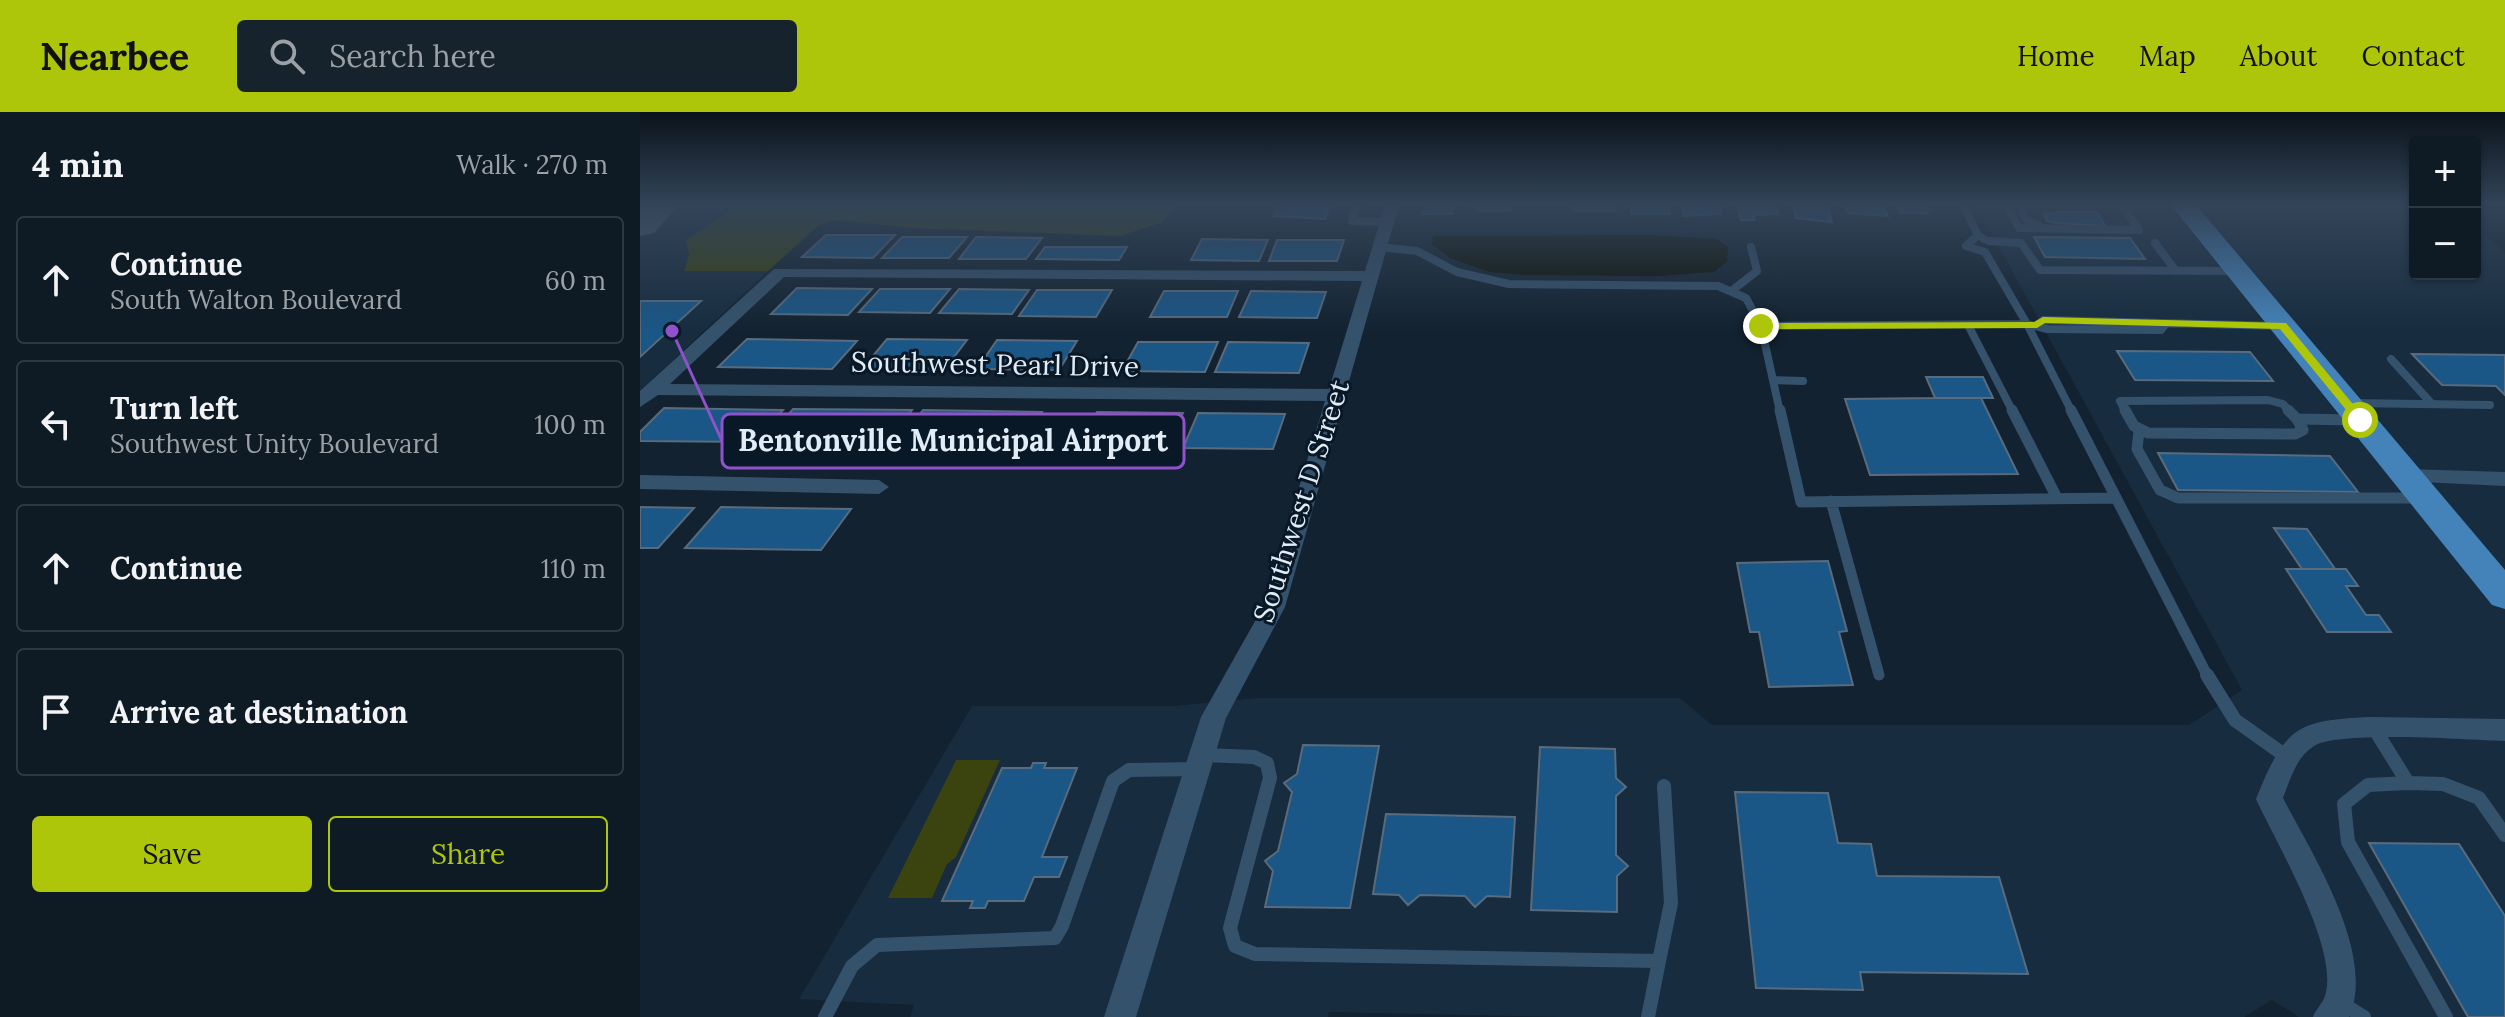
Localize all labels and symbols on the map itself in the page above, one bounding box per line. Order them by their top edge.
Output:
route end [1743,308,1779,344]
street label: Southwest Pearl Drive [851,343,1139,385]
street label: Southwest D Street [1245,375,1357,627]
route start [2342,402,2378,438]
callout: Bentonville Municipal Airport [722,414,1184,468]
text: Bentonville Municipal Airport [738,421,1169,459]

